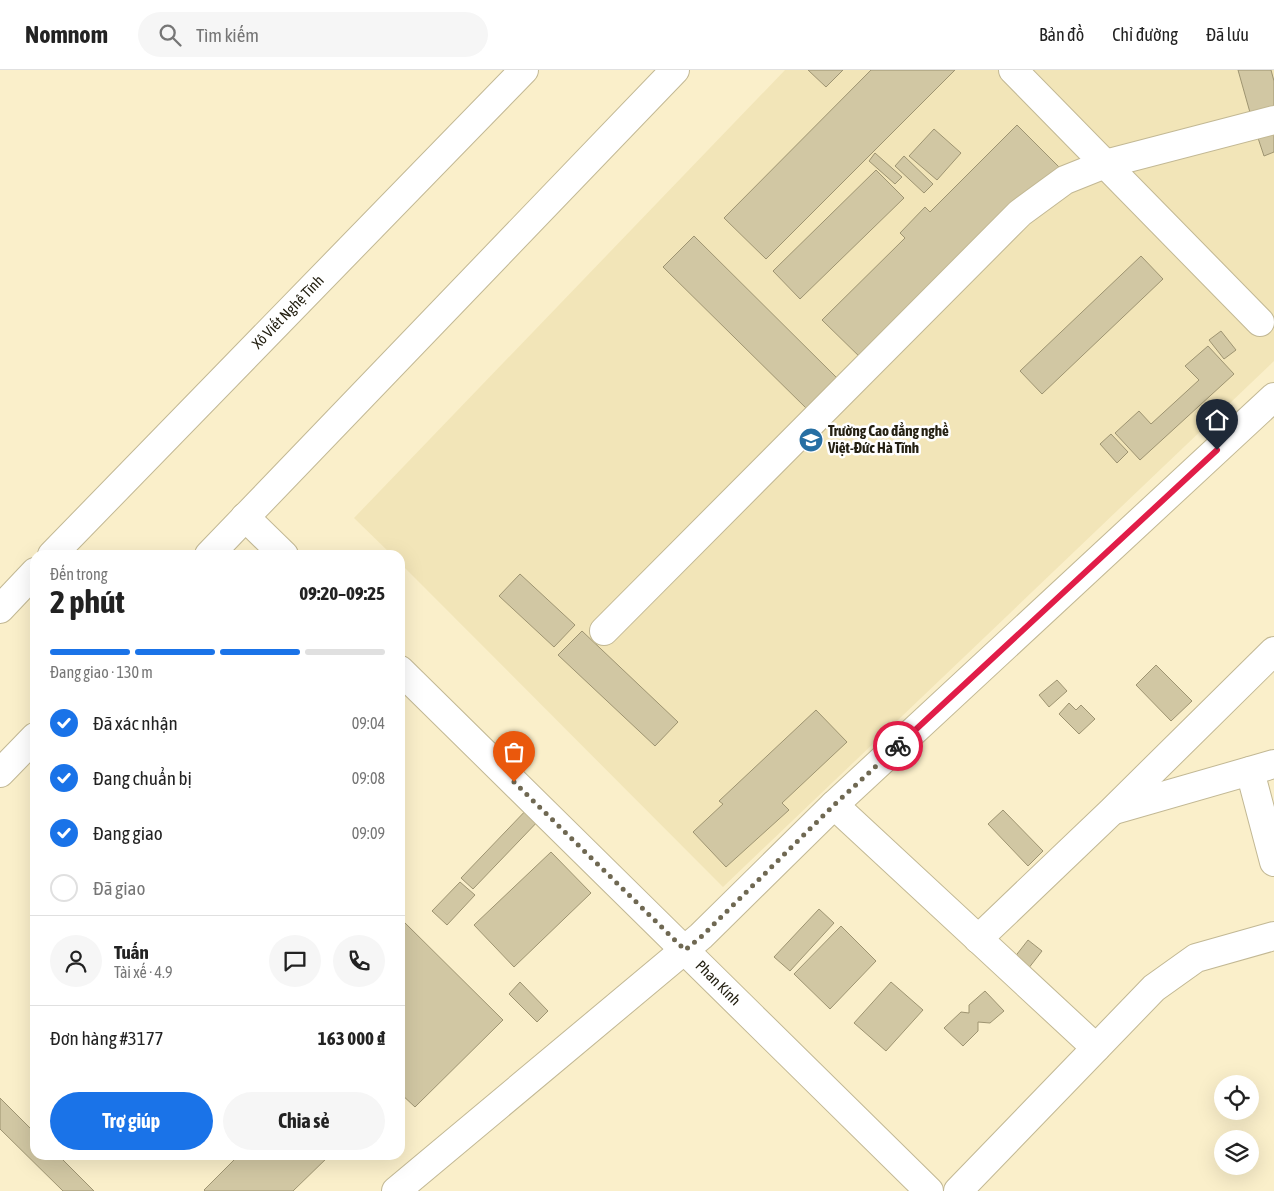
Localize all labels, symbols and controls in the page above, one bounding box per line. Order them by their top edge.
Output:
search box [138,12,488,57]
text: Nomnom [25,21,108,48]
icon: search [156,21,184,49]
text: Tìm kiếm [196,24,259,46]
text: Bản đồ [1039,24,1084,45]
text: Chỉ đường [1112,24,1178,45]
text: Đã lưu [1206,24,1249,45]
street label: Xô Viết Nghệ Tĩnh [248,271,327,352]
pin [1196,399,1238,450]
icon: home [1203,406,1231,434]
place label: Trường Cao đẳng nghề Việt-Đức Hà Tĩnh [827,422,949,456]
school or university icon: Trường Cao đẳng nghề Việt-Đức Hà Tĩnh [798,427,824,453]
text: Đến trong [50,565,108,583]
text: 09:20–09:25 [299,582,385,604]
text: 2 phút [50,583,125,620]
text: Đang giao · 130 m [50,663,153,681]
icon: check [50,709,78,737]
text: Đã xác nhận [93,712,178,734]
text: 09:04 [352,714,385,732]
courier [873,721,923,771]
pin [493,731,535,782]
icon: bike [884,732,912,760]
icon: bag [500,738,528,766]
icon: check [50,764,78,792]
text: Đang chuẩn bị [93,767,192,789]
text: 09:08 [352,769,385,787]
icon: check [50,819,78,847]
text: Đang giao [93,822,163,844]
text: 09:09 [352,824,385,842]
text: Đã giao [93,877,145,899]
button: person [50,935,102,987]
button: chat [269,935,321,987]
button: phone [333,935,385,987]
text: Tuấn [114,941,149,963]
street label: Phan Kính [692,957,744,1009]
text: Tài xế · 4.9 [114,963,172,981]
text: Đơn hàng #3177 [50,1027,164,1049]
text: 163 000 ₫ [318,1027,385,1049]
map controls [1214,1075,1259,1175]
button: locate [1214,1075,1259,1120]
button: Trợ giúp [50,1092,213,1150]
button: Chia sẻ [223,1092,385,1150]
button: layers [1214,1130,1259,1175]

